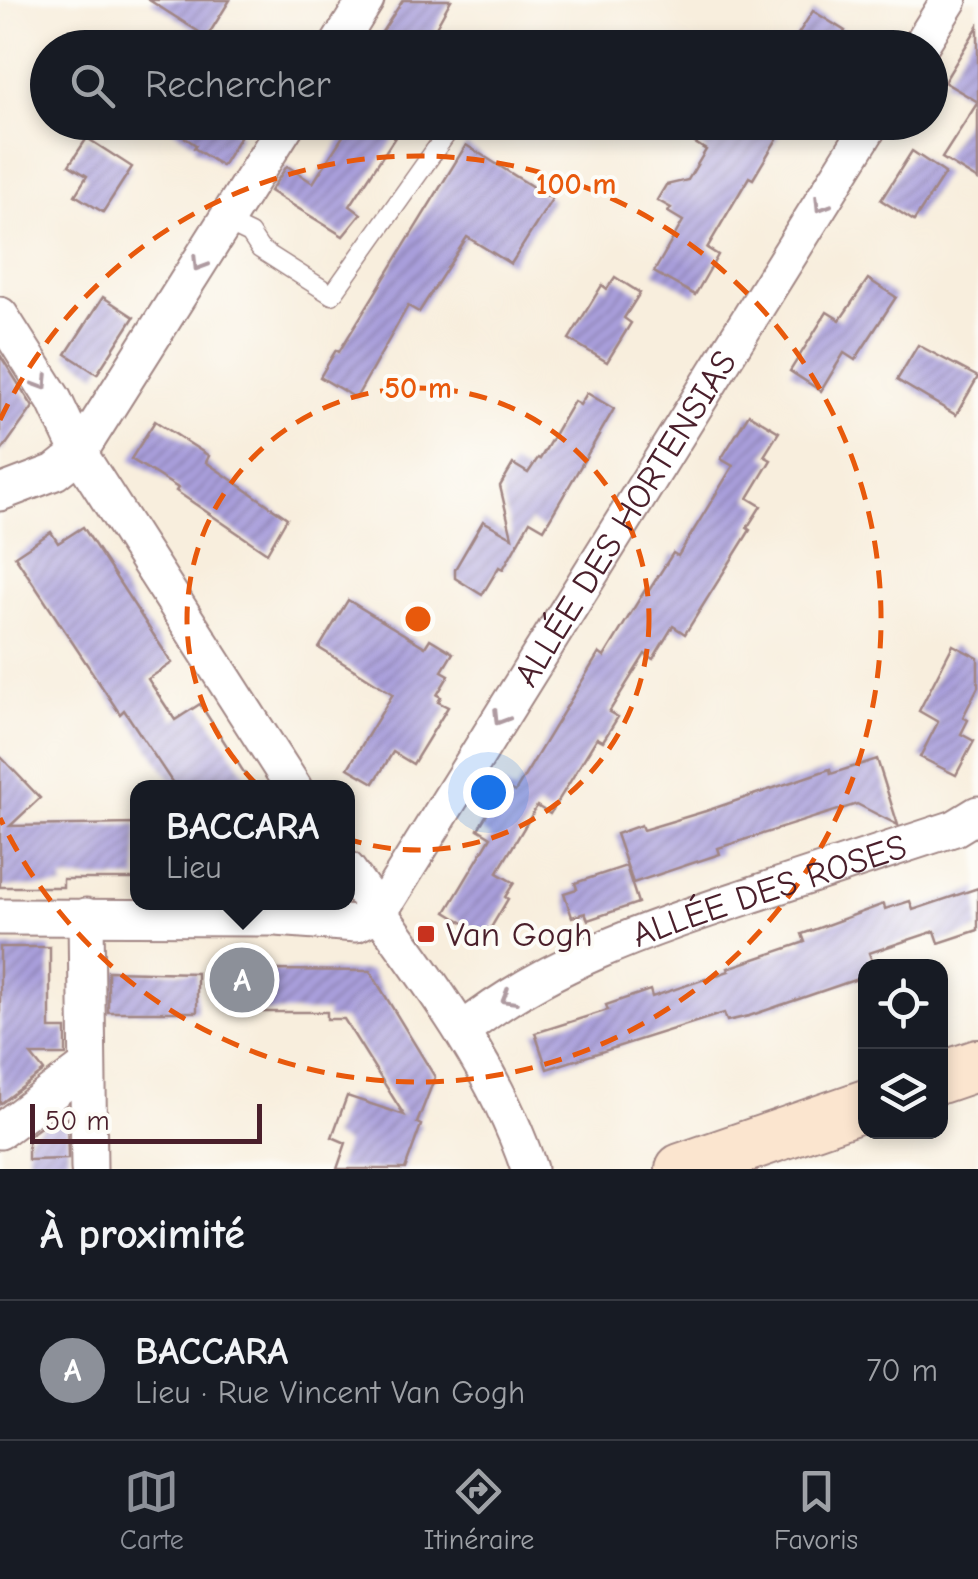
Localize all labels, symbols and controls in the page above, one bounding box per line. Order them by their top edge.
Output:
search box [30,30,948,140]
icon: search [65,58,120,113]
text: Rechercher [145,63,331,107]
text: 100 m [536,167,616,202]
one-way arrow [814,194,833,212]
one-way arrow [192,253,211,271]
street label: ALLÉE DES HORTENSIAS [505,343,745,694]
text: 50 m [384,371,452,406]
one-way arrow [30,372,49,390]
centre of rings [400,601,436,637]
one-way arrow [494,707,513,725]
your location [463,767,514,818]
popup [130,780,355,910]
text: BACCARA [166,805,319,849]
street label: ALLÉE DES ROSES [626,825,911,955]
text: Lieu [166,849,222,886]
place label: Van Gogh [446,914,593,955]
marker: Van Gogh [415,923,437,945]
pin: A [210,942,274,1018]
map controls [858,959,948,1139]
button: locate [858,959,948,1049]
one-way arrow [501,986,519,1005]
button: layers [858,1049,948,1139]
scale bar [30,1099,262,1144]
text: 50 m [45,1105,110,1137]
text: À proximité [40,1210,245,1259]
text: BACCARA [135,1330,288,1374]
text: A [64,1352,81,1389]
text: 70 m [866,1352,938,1389]
text: Lieu · Rue Vincent Van Gogh [135,1374,525,1411]
tab: Carte [120,1464,184,1556]
tab: Itinéraire [424,1464,534,1556]
tab: Favoris [774,1464,858,1556]

